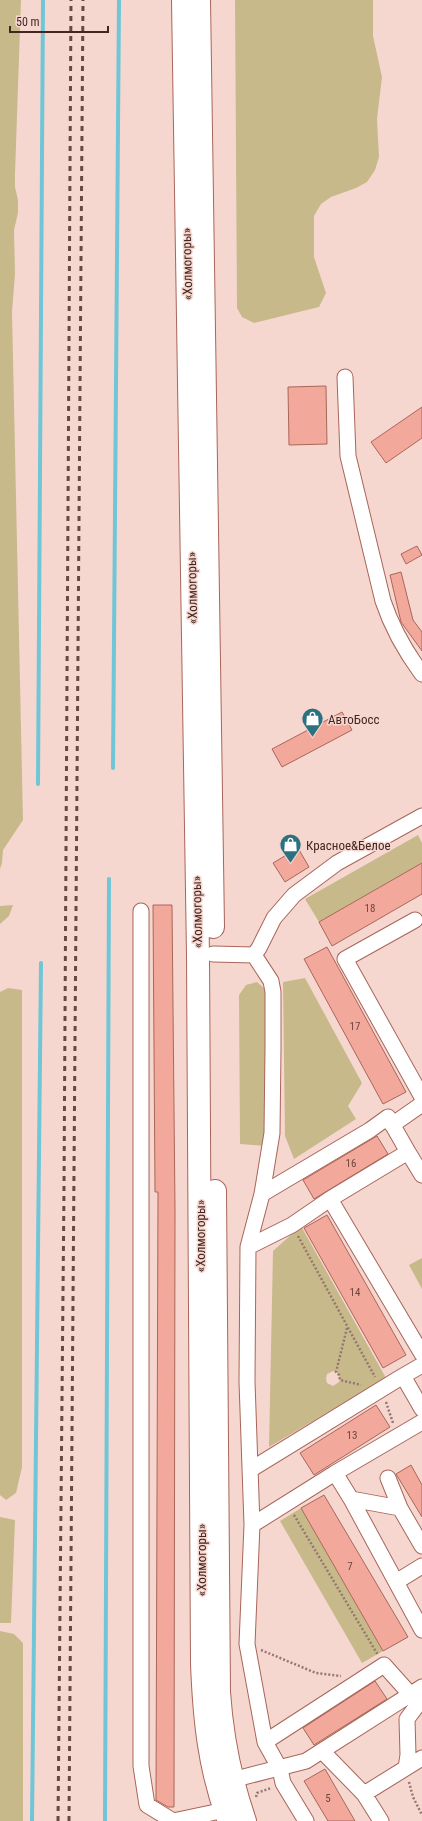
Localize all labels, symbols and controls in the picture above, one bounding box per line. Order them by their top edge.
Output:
scale bar [10,8,108,34]
text: 50 m [16,15,40,29]
street label: «Холмогоры» [179,228,195,300]
street label: «Холмогоры» [184,552,200,624]
shop icon: АвтоБосс [299,706,325,739]
place label: АвтоБосс [328,712,379,727]
shop icon: Красное&Белое [278,832,304,865]
place label: Красное&Белое [306,838,391,853]
street label: «Холмогоры» [189,876,205,948]
house number: 18 [365,902,375,915]
house number: 17 [350,1020,360,1033]
house number: 16 [346,1157,356,1170]
street label: «Холмогоры» [193,1200,208,1272]
house number: 14 [350,1286,361,1299]
house number: 13 [347,1429,357,1442]
street label: «Холмогоры» [194,1524,209,1596]
house number: 7 [347,1560,353,1573]
house number: 5 [325,1792,331,1805]

